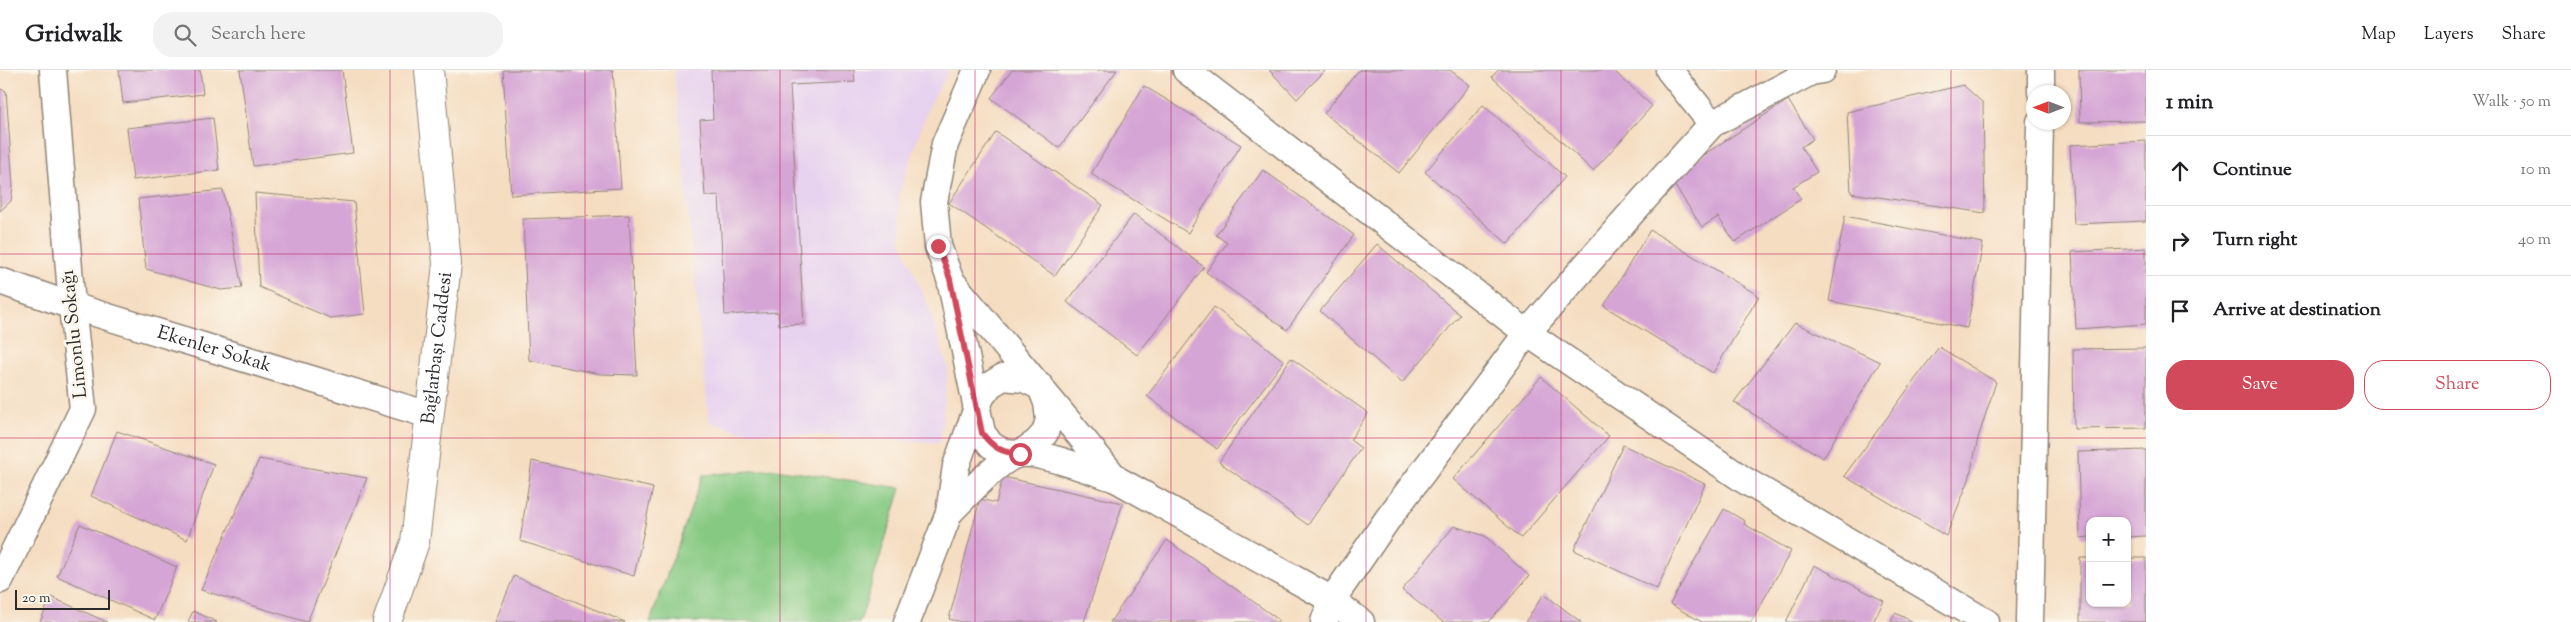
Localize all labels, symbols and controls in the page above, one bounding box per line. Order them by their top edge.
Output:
search box [153,12,503,57]
text: Gridwalk [25,18,123,52]
icon: search [171,21,199,49]
text: Search here [211,21,306,48]
text: Map [2361,22,2396,48]
text: Layers [2424,22,2474,48]
text: Share [2502,22,2546,48]
north arrow [2026,85,2071,130]
text: 1 min [2166,88,2213,118]
text: Walk · 50 m [2472,91,2551,114]
icon: ahead [2166,157,2194,185]
text: Continue [2213,157,2292,184]
text: 10 m [2521,159,2551,182]
icon: right [2166,227,2194,255]
text: Turn right [2213,227,2297,254]
text: 40 m [2518,229,2551,252]
route end [927,235,950,258]
street label: Limonlu Sokağı [55,268,95,400]
street label: Bağlarbaşı Caddesi [415,270,459,426]
icon: arrive [2166,297,2194,325]
text: Arrive at destination [2213,297,2381,324]
street label: Ekenler Sokak [154,319,275,380]
button: Save [2166,360,2354,410]
button: Share [2364,360,2551,410]
route start [1009,443,1032,466]
map controls [2086,517,2131,607]
button: + [2086,517,2131,562]
button: − [2086,562,2131,607]
scale bar [15,587,110,610]
text: 20 m [22,589,51,609]

